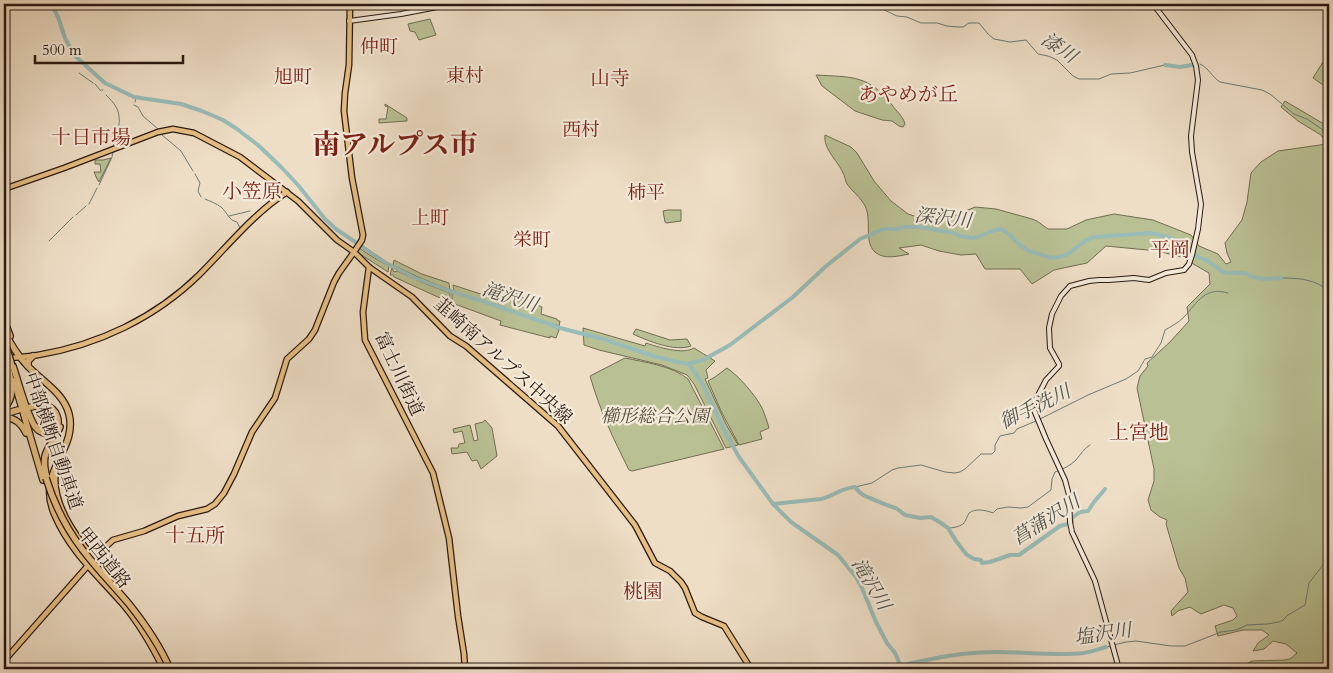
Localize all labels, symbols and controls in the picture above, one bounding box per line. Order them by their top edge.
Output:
water label: 漆川 [1036,27,1084,71]
scale bar [35,32,182,64]
district label: 仲町 [360,34,398,60]
text: 500 m [42,40,82,60]
district label: 東村 [446,63,484,89]
district label: 旭町 [274,64,312,90]
district label: 山寺 [590,65,630,92]
district label: あやめが丘 [858,81,958,108]
district label: 西村 [562,117,600,143]
district label: 十日市場 [51,124,131,151]
district label: 南アルプス市 [312,126,478,164]
district label: 小笠原 [222,178,282,205]
district label: 柿平 [627,180,665,206]
water label: 深沢川 [913,202,975,234]
district label: 上町 [411,205,449,231]
district label: 栄町 [513,227,551,253]
district label: 平岡 [1150,236,1190,263]
water label: 滝沢川 [479,276,543,319]
street label: 韮崎南アルプス中央線 [428,292,578,430]
street label: 富士川街道 [369,328,429,420]
street label: 中部横断自動車道 [18,369,88,513]
water label: 御手洗川 [995,378,1077,435]
park label: 櫛形総合公園 [601,404,712,429]
district label: 上宮地 [1109,419,1169,446]
water label: 菖蒲沢川 [1007,488,1087,551]
street label: 甲西道路 [72,522,136,594]
district label: 十五所 [165,522,225,549]
water label: 滝沢川 [845,553,898,617]
district label: 桃園 [623,578,663,605]
water label: 塩沢川 [1073,617,1135,651]

